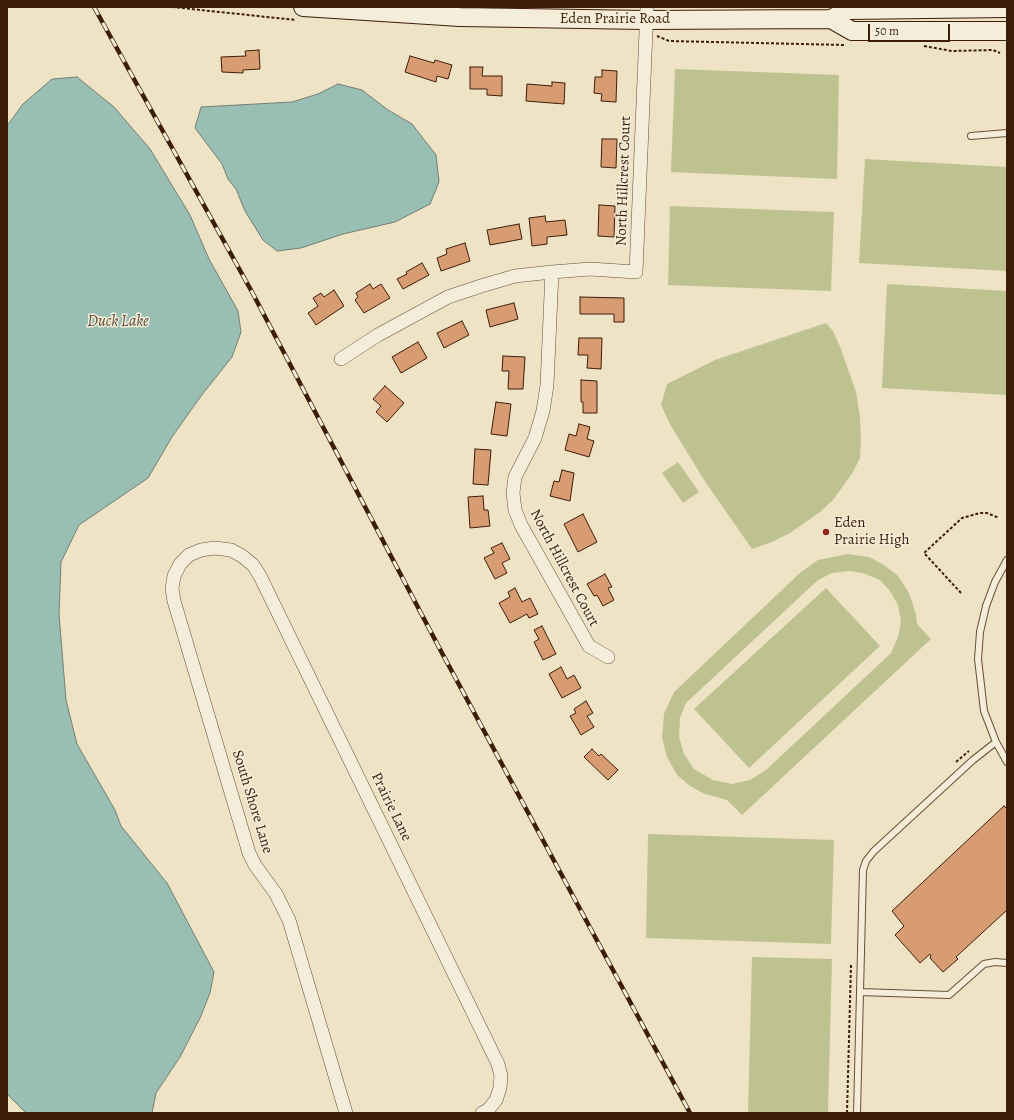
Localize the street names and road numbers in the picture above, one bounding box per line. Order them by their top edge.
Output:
street label: Eden Prairie Road [560,10,670,28]
street label: North Hillcrest Court [613,116,635,246]
street label: North Hillcrest Court [525,506,603,630]
street label: South Shore Lane [228,748,276,856]
street label: Prairie Lane [367,770,415,844]

